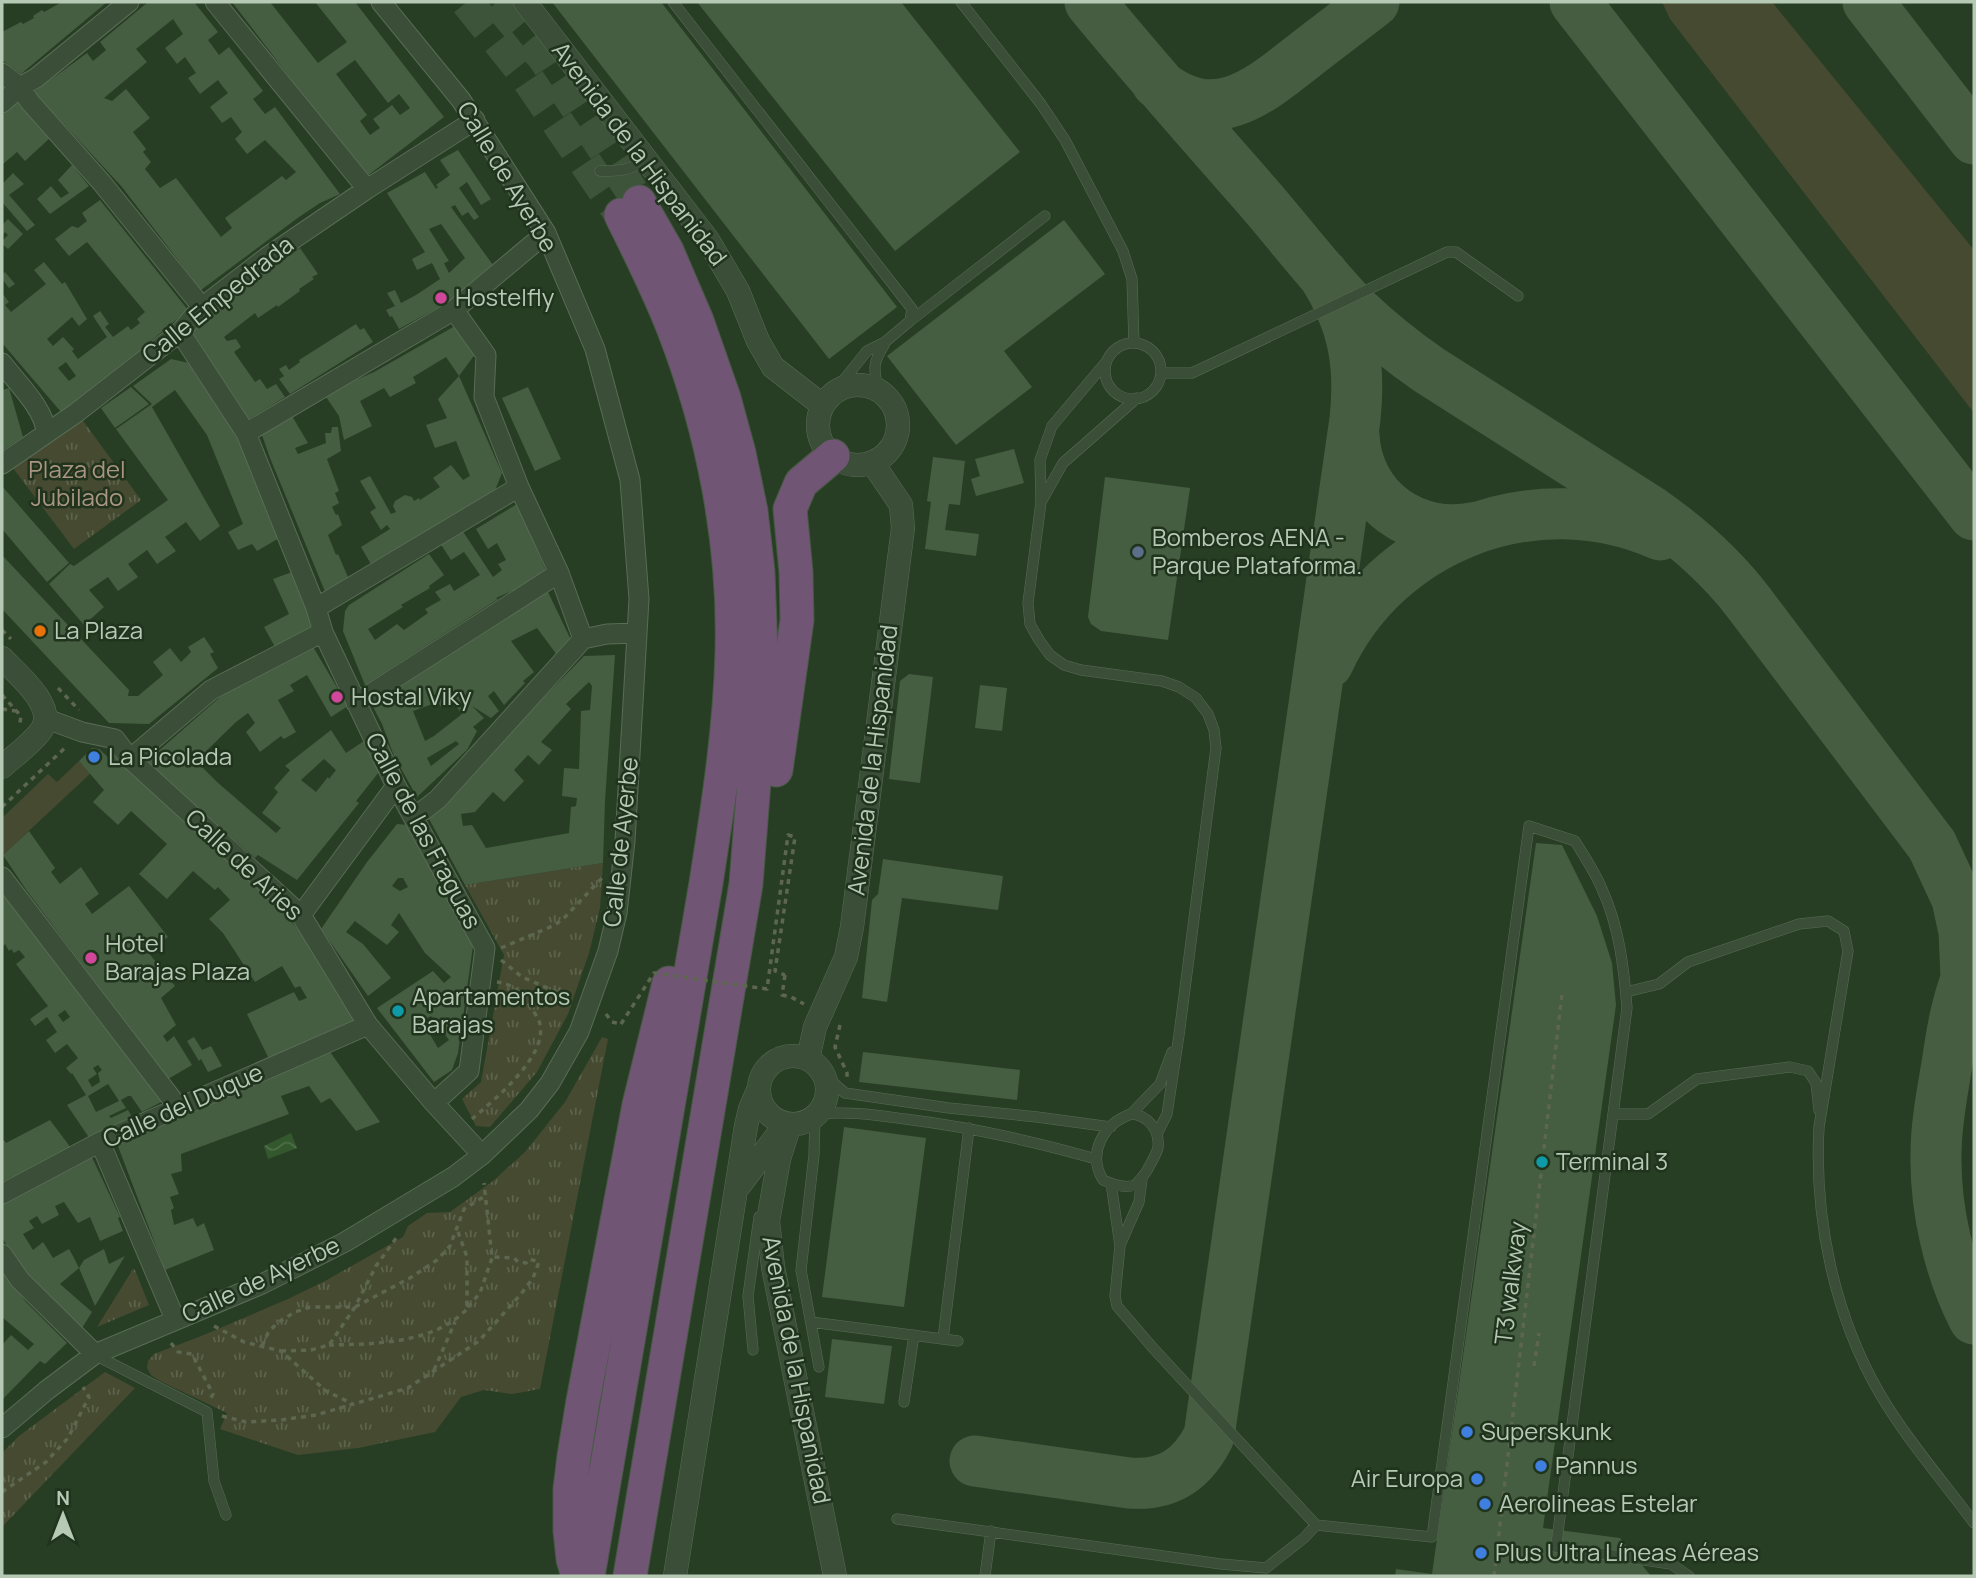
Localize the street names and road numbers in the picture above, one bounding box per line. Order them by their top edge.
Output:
street label: Avenida de la Hispanidad [545,34,735,272]
street label: Calle de Ayerbe [450,95,566,258]
street label: Calle Empedrada [134,227,300,370]
street label: Avenida de la Hispanidad [839,623,904,897]
street label: Calle de las Fraguas [359,726,490,934]
street label: Calle de Ayerbe [594,755,645,928]
street label: Calle de Aries [179,801,311,927]
street label: Calle del Duque [97,1055,268,1155]
street label: T3 walkway [1486,1219,1533,1346]
street label: Calle de Ayerbe [176,1228,345,1330]
street label: Avenida de la Hispanidad [755,1233,840,1507]

